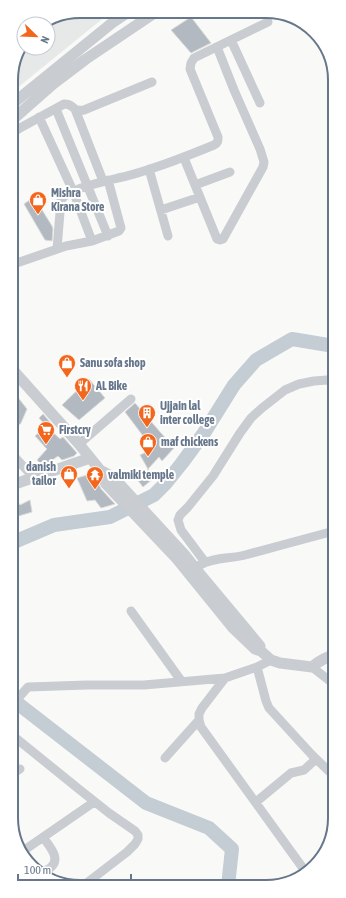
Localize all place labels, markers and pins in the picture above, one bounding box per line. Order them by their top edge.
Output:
place label: Mishra Kirana Store [51,186,105,214]
shop icon: Mishra Kirana Store [28,190,48,215]
shop icon: Sanu sofa shop [57,353,77,378]
place label: Sanu sofa shop [80,356,146,370]
restaurant icon: AL Bike [73,376,93,401]
place label: AL Bike [95,379,128,393]
place label: Ujjain lal inter college [160,399,215,427]
building icon: Ujjain lal inter college [137,403,157,428]
supermarket icon: Firstcry [36,420,56,445]
place label: Firstcry [59,423,91,437]
shop icon: maf chickens [138,432,158,457]
place label: maf chickens [161,435,219,449]
place label: danish tailor [26,460,56,488]
shop icon: danish tailor [59,464,79,489]
temple icon: valmiki temple [85,465,105,490]
place label: valmiki temple [108,468,175,482]

